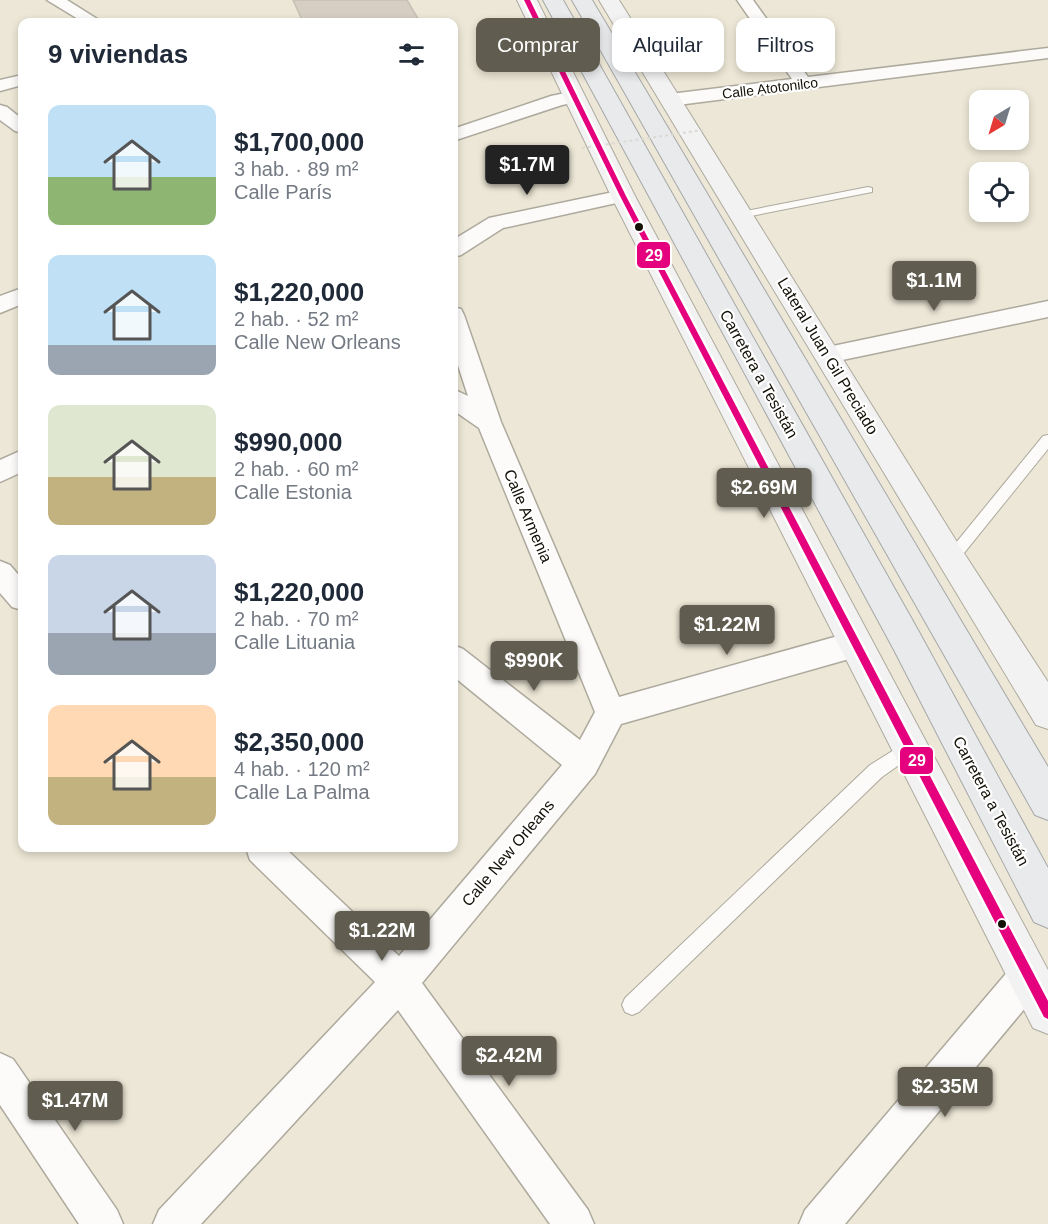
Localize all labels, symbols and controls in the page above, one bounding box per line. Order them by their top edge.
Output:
chip: Comprar [476,18,600,72]
chip: Alquilar [612,18,724,72]
chip: Filtros [736,18,835,72]
icon: filters [395,38,428,71]
text: 9 viviendas [48,39,188,69]
street label: Calle Atotonilco [721,74,819,102]
north arrow [969,90,1029,150]
map controls [969,90,1029,222]
text: $1,700,000 [234,127,364,157]
icon: home [96,129,168,201]
pin: $1.7M [485,145,569,196]
text: $1.7M [499,153,555,175]
text: 3 hab. · 89 m² [234,158,359,180]
button: locate [969,162,1029,222]
text: Calle París [234,181,332,203]
unlabelled marker [633,221,645,233]
line badge: 29 [636,241,671,269]
text: 29 [645,247,663,264]
pin: $1.1M [892,261,976,312]
text: $1.1M [906,269,962,291]
street label: Lateral Juan Gil Preciado [774,275,882,437]
text: $1,220,000 [234,277,364,307]
icon: home [96,279,168,351]
street label: Carretera a Tesistán [717,307,801,441]
text: 2 hab. · 52 m² [234,308,359,330]
text: Calle New Orleans [234,331,401,353]
text: $990,000 [234,427,342,457]
icon: home [96,429,168,501]
text: 2 hab. · 60 m² [234,458,359,480]
street label: Calle Armenia [501,467,555,565]
pin: $2.69M [715,468,813,519]
text: $2.69M [731,476,797,498]
text: Calle Estonia [234,481,352,503]
text: $1,220,000 [234,577,364,607]
icon: home [96,579,168,651]
pin: $1.22M [678,605,776,656]
text: 2 hab. · 70 m² [234,608,359,630]
text: $1.22M [694,613,760,635]
text: Calle Lituania [234,631,355,653]
pin: $990K [492,641,576,692]
text: $990K [505,649,563,671]
text: $2,350,000 [234,727,364,757]
icon: home [96,729,168,801]
street label: Carretera a Tesistán [950,734,1032,868]
line badge: 29 [899,746,934,775]
text: 29 [908,752,926,769]
text: 4 hab. · 120 m² [234,758,370,780]
text: Calle La Palma [234,781,370,803]
street label: Calle New Orleans [459,796,557,910]
pin: $1.22M [333,911,431,962]
unlabelled marker [996,918,1008,930]
text: $1.22M [349,919,415,941]
pin: $2.42M [460,1036,558,1087]
text: $2.42M [476,1044,542,1066]
pin: $2.35M [896,1067,994,1118]
text: $2.35M [912,1075,978,1097]
pin: $1.47M [26,1081,124,1132]
text: $1.47M [42,1089,108,1111]

